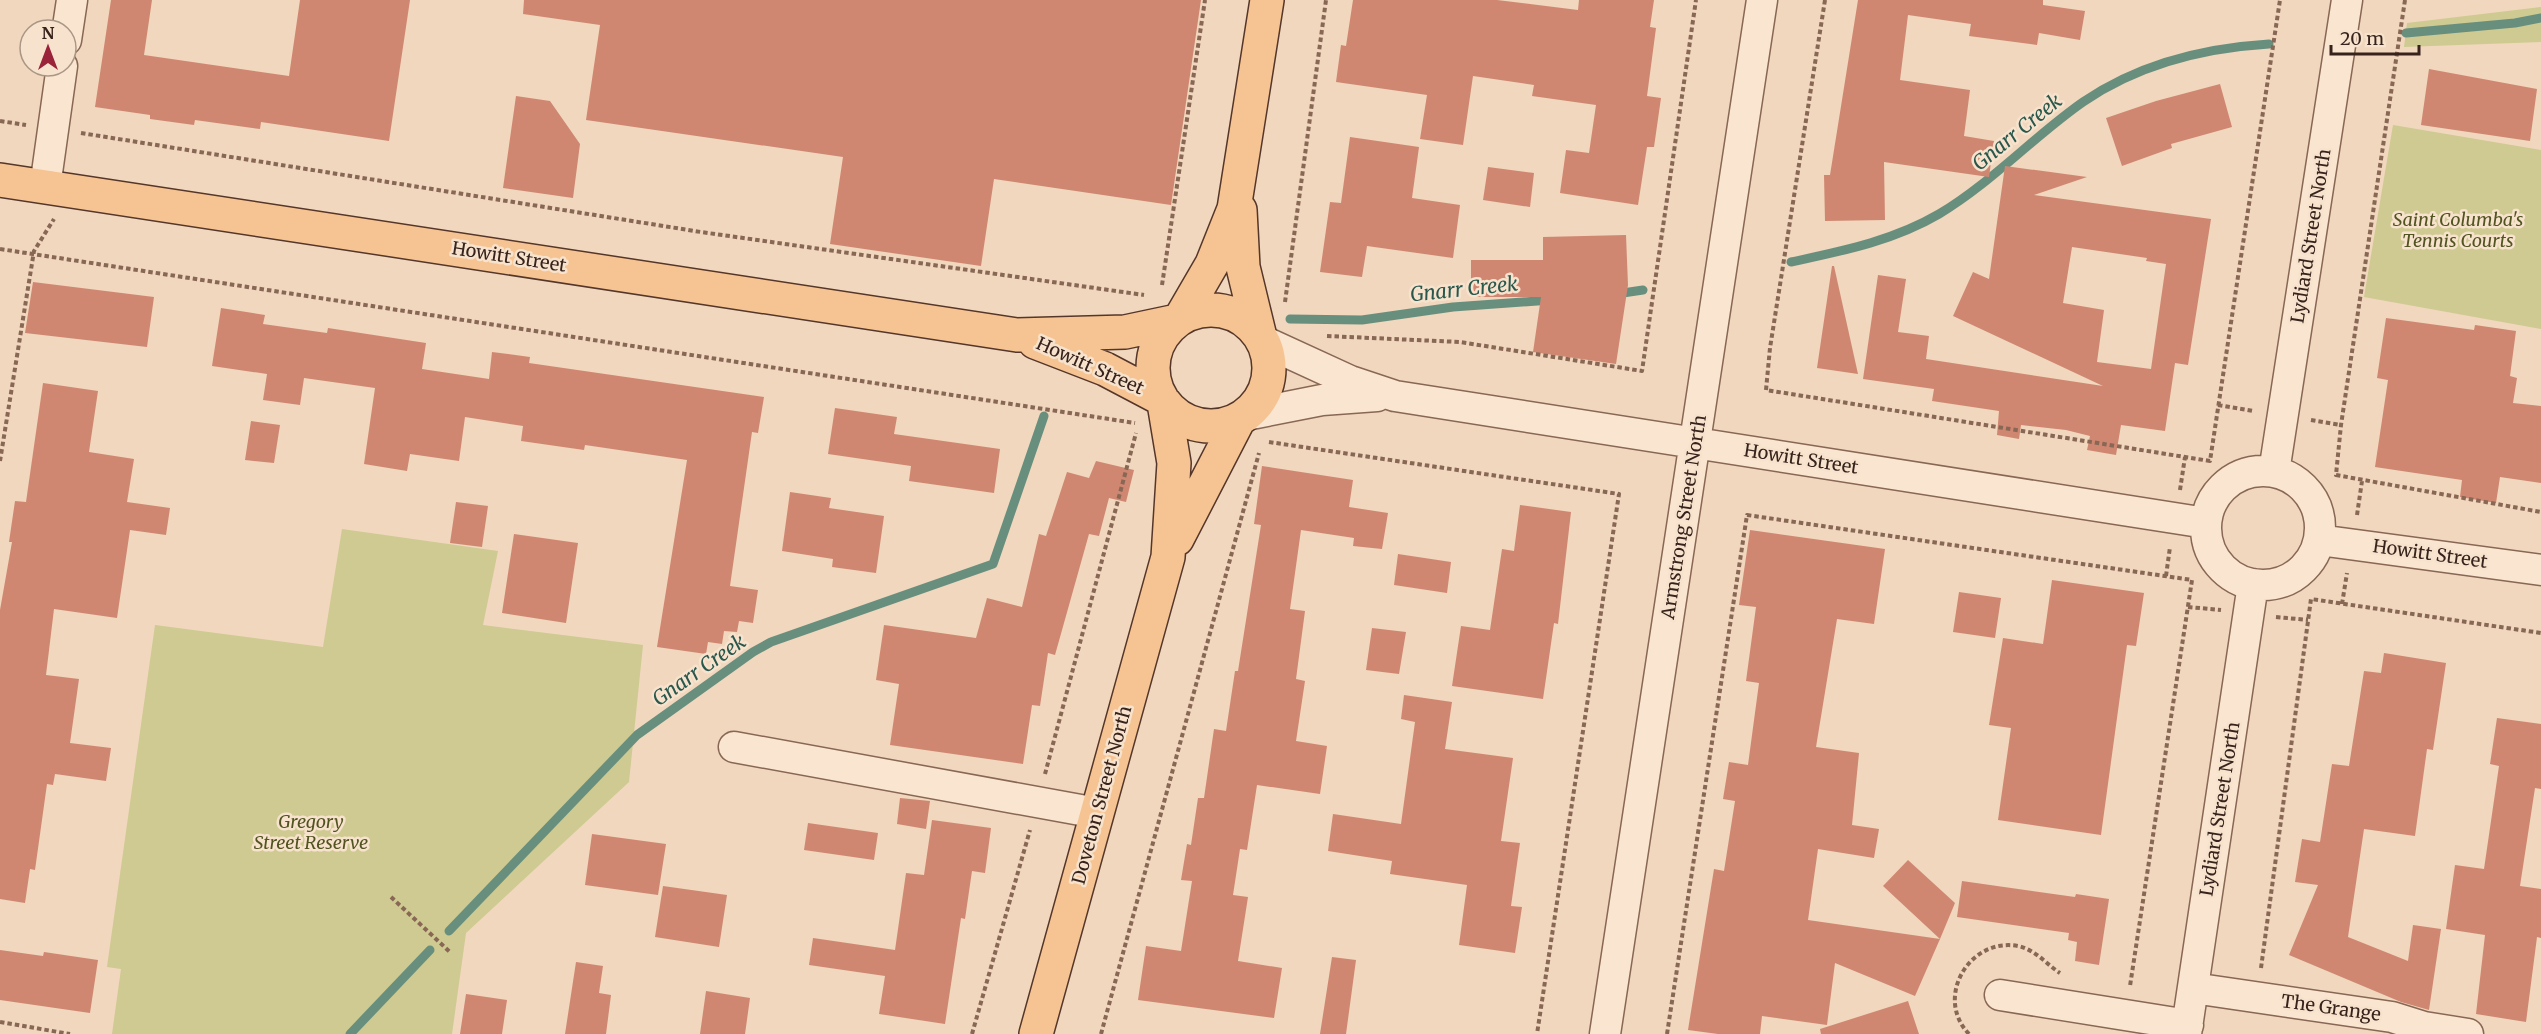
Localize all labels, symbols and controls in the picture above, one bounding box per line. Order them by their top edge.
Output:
north arrow [18,18,78,78]
scale bar [2331,18,2420,56]
text: N [42,23,55,43]
text: 20 m [2340,27,2384,50]
water label: Gnarr Creek [1967,88,2067,175]
street label: Lydiard Street North [2285,147,2336,325]
park label: Saint Columba's Tennis Courts [2393,208,2523,252]
street label: Howitt Street [450,236,568,277]
water label: Gnarr Creek [1409,270,1519,307]
street label: Howitt Street [1033,332,1148,400]
street label: Armstrong Street North [1656,413,1711,622]
street label: Howitt Street [1742,438,1860,479]
street label: Howitt Street [2371,534,2489,573]
water label: Gnarr Creek [647,628,750,711]
street label: Doveton Street North [1067,703,1136,887]
street label: Lydiard Street North [2194,720,2245,898]
park label: Gregory Street Reserve [254,810,368,854]
street label: The Grange [2280,989,2382,1026]

